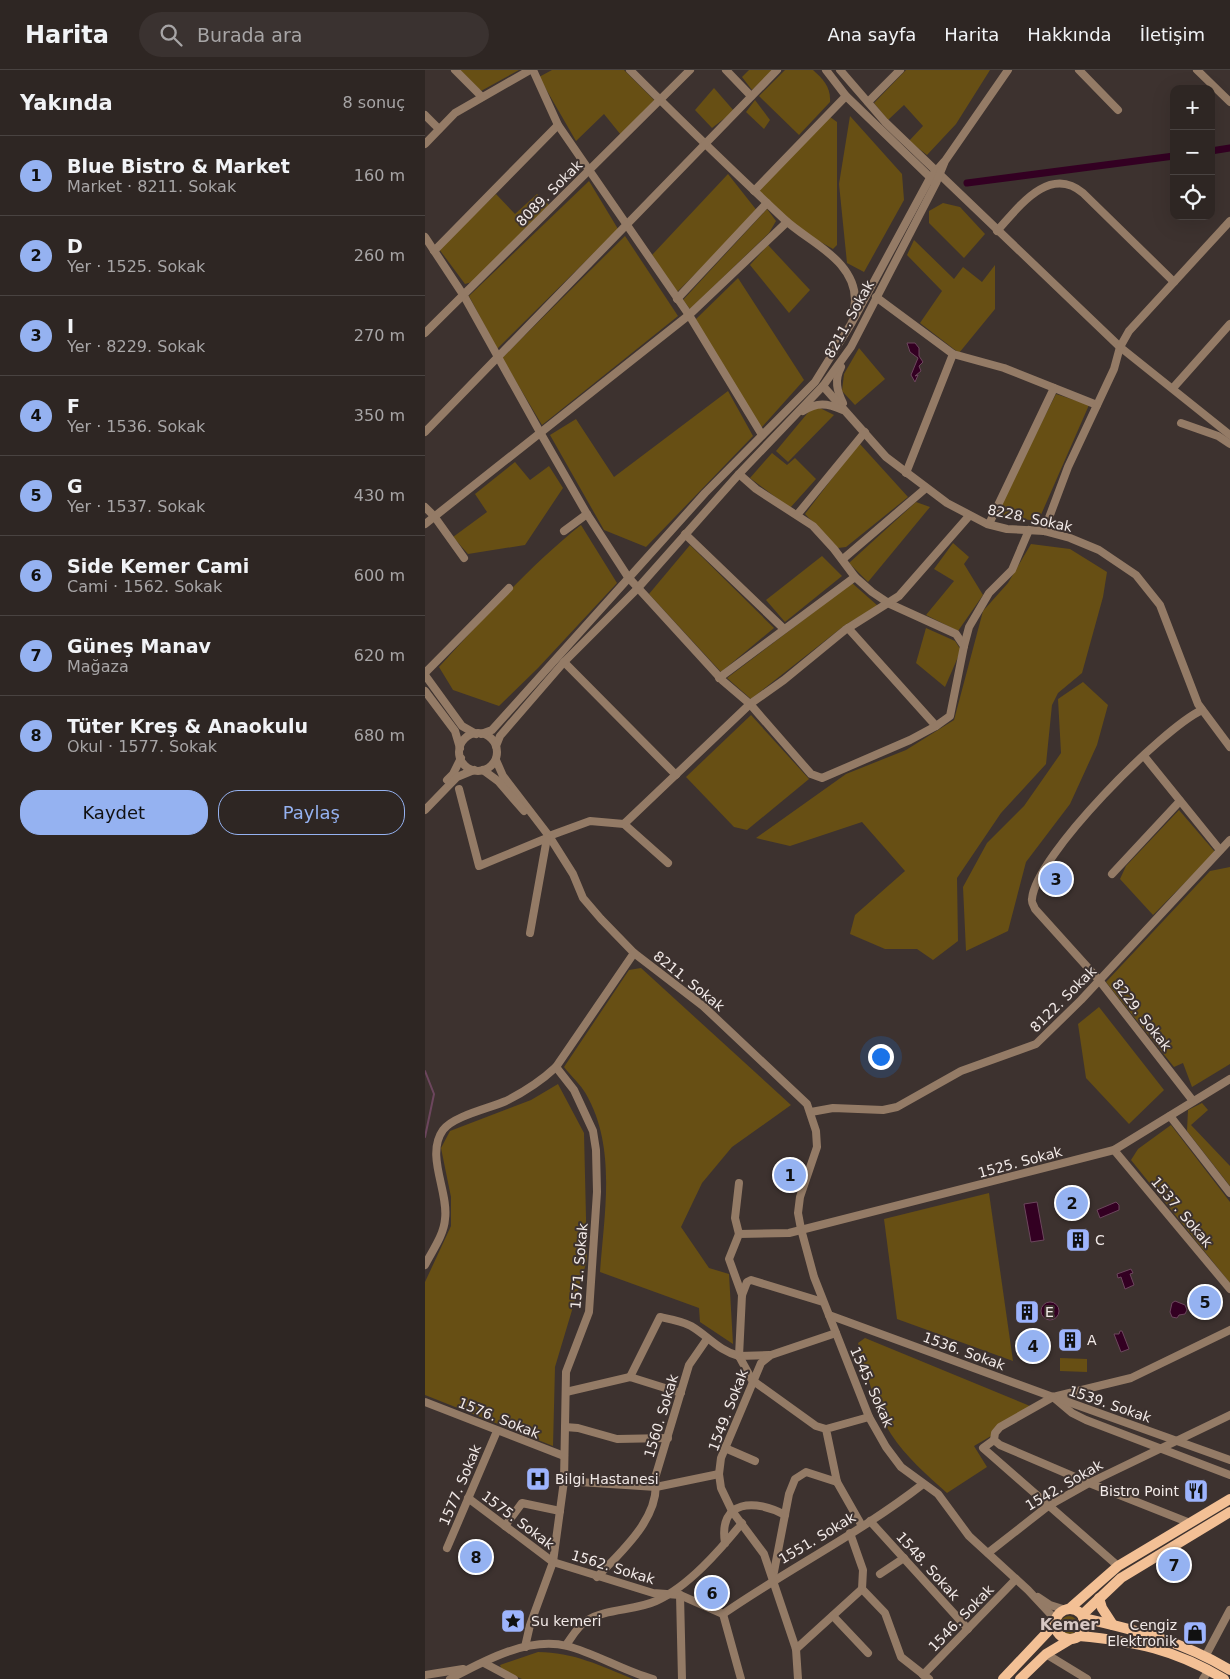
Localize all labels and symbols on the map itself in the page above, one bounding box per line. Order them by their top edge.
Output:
street label: 8089. Sokak [513,156,586,229]
street label: 8211. Sokak [821,277,877,361]
street label: 8228. Sokak [986,501,1075,535]
pin: 3 [1040,860,1072,898]
street label: 8211. Sokak [650,948,728,1015]
street label: 8122. Sokak [1027,962,1100,1035]
street label: 8229. Sokak [1109,976,1175,1055]
your location [868,1044,894,1070]
street label: 1525. Sokak [976,1143,1065,1181]
pin: 1 [774,1156,806,1194]
street label: 1537. Sokak [1148,1174,1217,1251]
pin: 2 [1056,1184,1088,1222]
street label: 1571. Sokak [567,1221,591,1310]
building icon: C [1065,1227,1091,1253]
place label: C [1095,1232,1105,1248]
pin: 5 [1189,1283,1221,1321]
building icon: E [1014,1299,1040,1325]
place label: E [1045,1304,1054,1320]
pin: 4 [1017,1327,1049,1365]
building icon: A [1057,1327,1083,1353]
street label: 1536. Sokak [921,1329,1008,1374]
place label: A [1087,1332,1097,1348]
street label: 1545. Sokak [847,1344,897,1431]
street label: 1549. Sokak [705,1366,751,1453]
street label: 1560. Sokak [641,1371,682,1460]
street label: 1539. Sokak [1066,1382,1154,1426]
street label: 1576. Sokak [456,1394,543,1442]
street label: 1577. Sokak [436,1441,485,1528]
street label: 1542. Sokak [1023,1456,1106,1514]
hospital icon: Bilgi Hastanesi [525,1466,551,1492]
place label: Bilgi Hastanesi [555,1471,659,1487]
restaurant icon: Bistro Point [1183,1478,1209,1504]
place label: Bistro Point [1099,1483,1179,1499]
street label: 1575. Sokak [479,1488,558,1553]
street label: 1551. Sokak [776,1508,859,1567]
street label: 1548. Sokak [893,1528,963,1604]
pin: 8 [460,1538,492,1576]
pin: 7 [1158,1546,1190,1584]
street label: 1562. Sokak [569,1547,658,1588]
pin: 6 [696,1574,728,1612]
street label: 1546. Sokak [925,1581,997,1655]
place icon: Su kemeri [500,1608,526,1634]
place label: Su kemeri [531,1613,601,1629]
district label: Kemer [1040,1615,1098,1634]
place label: Cengiz Elektronik [1107,1617,1178,1649]
shop icon: Cengiz Elektronik [1182,1620,1208,1646]

